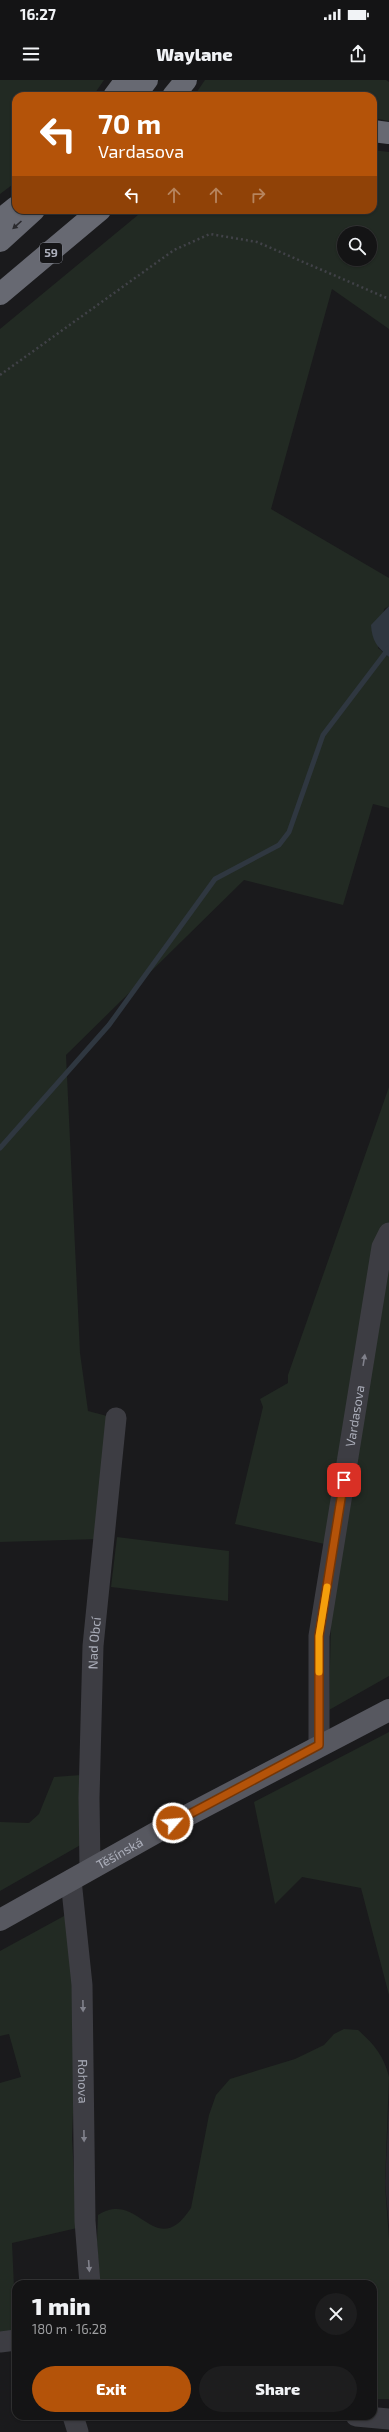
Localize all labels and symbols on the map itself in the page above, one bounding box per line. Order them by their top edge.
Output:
one-way arrow [12,221,22,230]
road number: 59 [40,243,62,263]
one-way arrow [361,1354,367,1366]
street label: Vardasova [342,1384,368,1448]
pin [327,1463,361,1497]
street label: Nad Obcí [84,1615,104,1669]
position arrow [152,1802,194,1844]
street label: Těšínská [93,1834,146,1872]
one-way arrow [80,2000,86,2013]
street label: Rohova [75,2059,92,2104]
one-way arrow [81,2130,87,2143]
one-way arrow [85,2260,92,2272]

